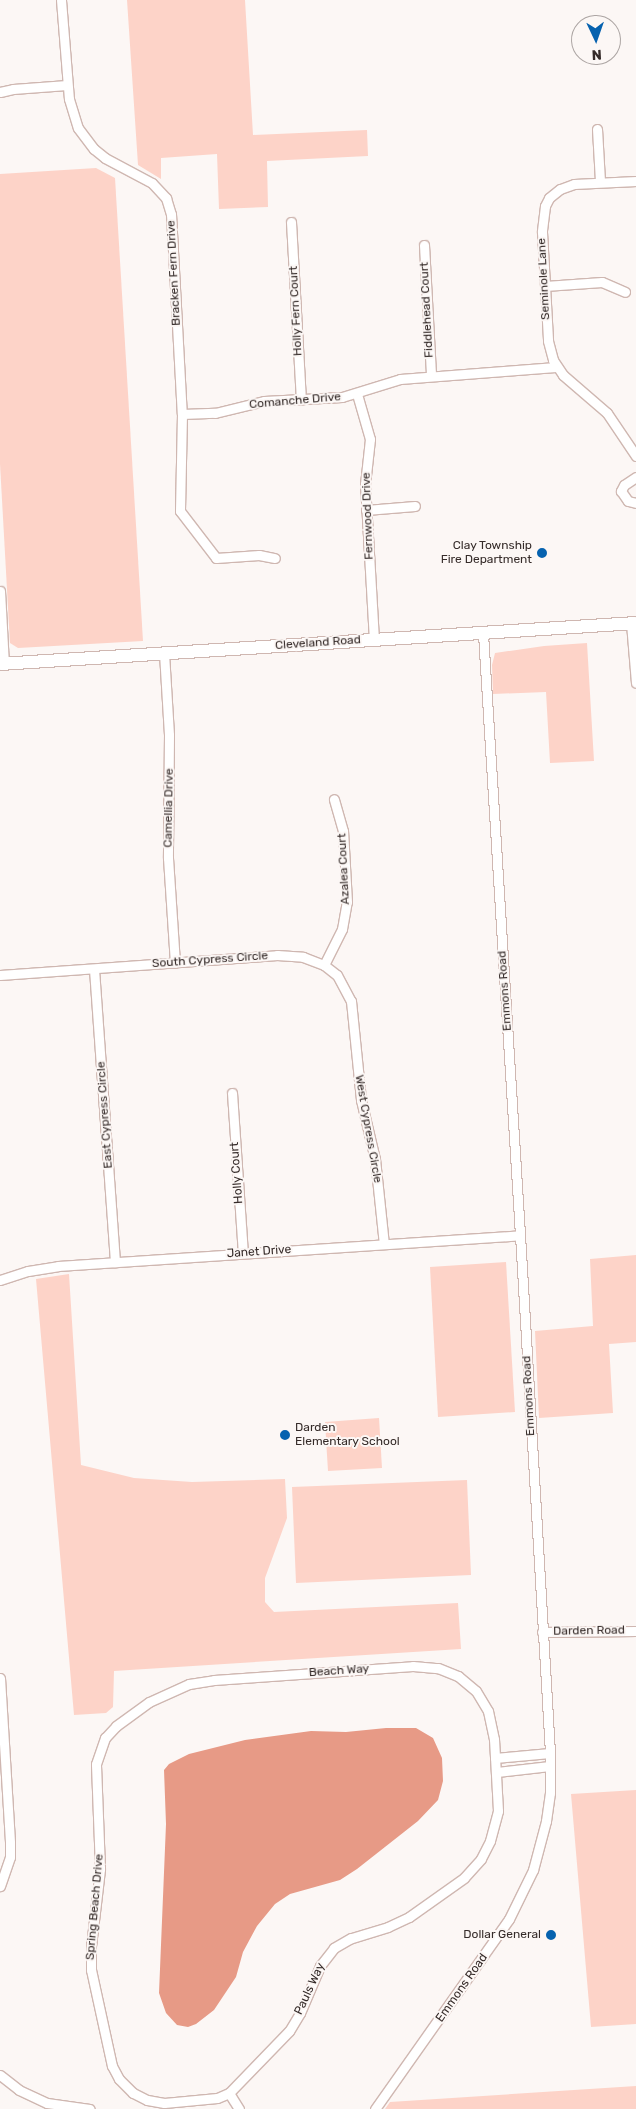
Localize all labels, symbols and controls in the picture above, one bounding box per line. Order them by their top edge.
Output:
north arrow [571,15,621,65]
text: N [591,46,602,63]
street label: Bracken Fern Drive [164,220,184,326]
street label: Seminole Lane [535,238,553,320]
street label: Fiddlehead Court [417,262,437,358]
street label: Holly Fern Court [286,265,306,357]
street label: Comanche Drive [249,390,341,412]
street label: Fernwood Drive [359,472,377,560]
place label: Clay Township Fire Department [441,539,532,567]
marker: Clay Township Fire Department [536,547,548,559]
street label: Cleveland Road [275,633,361,653]
street label: Camellia Drive [161,768,177,848]
street label: Azalea Court [335,833,353,905]
street label: South Cypress Circle [152,949,268,971]
street label: Emmons Road [495,950,515,1032]
street label: East Cypress Circle [94,1061,116,1169]
street label: West Cypress Circle [351,1074,385,1184]
street label: Holly Court [228,1141,246,1205]
street label: Janet Drive [226,1243,292,1261]
street label: Emmons Road [520,1356,538,1436]
place label: Darden Elementary School [295,1421,400,1449]
marker: Darden Elementary School [279,1429,291,1441]
street label: Darden Road [553,1623,625,1639]
street label: Beach Way [308,1662,370,1680]
street label: Spring Beach Drive [83,1853,107,1961]
place label: Dollar General [463,1928,541,1942]
marker: Dollar General [545,1929,557,1941]
street label: Emmons Road [433,1951,491,2025]
street label: Pauls Way [292,1961,328,2017]

